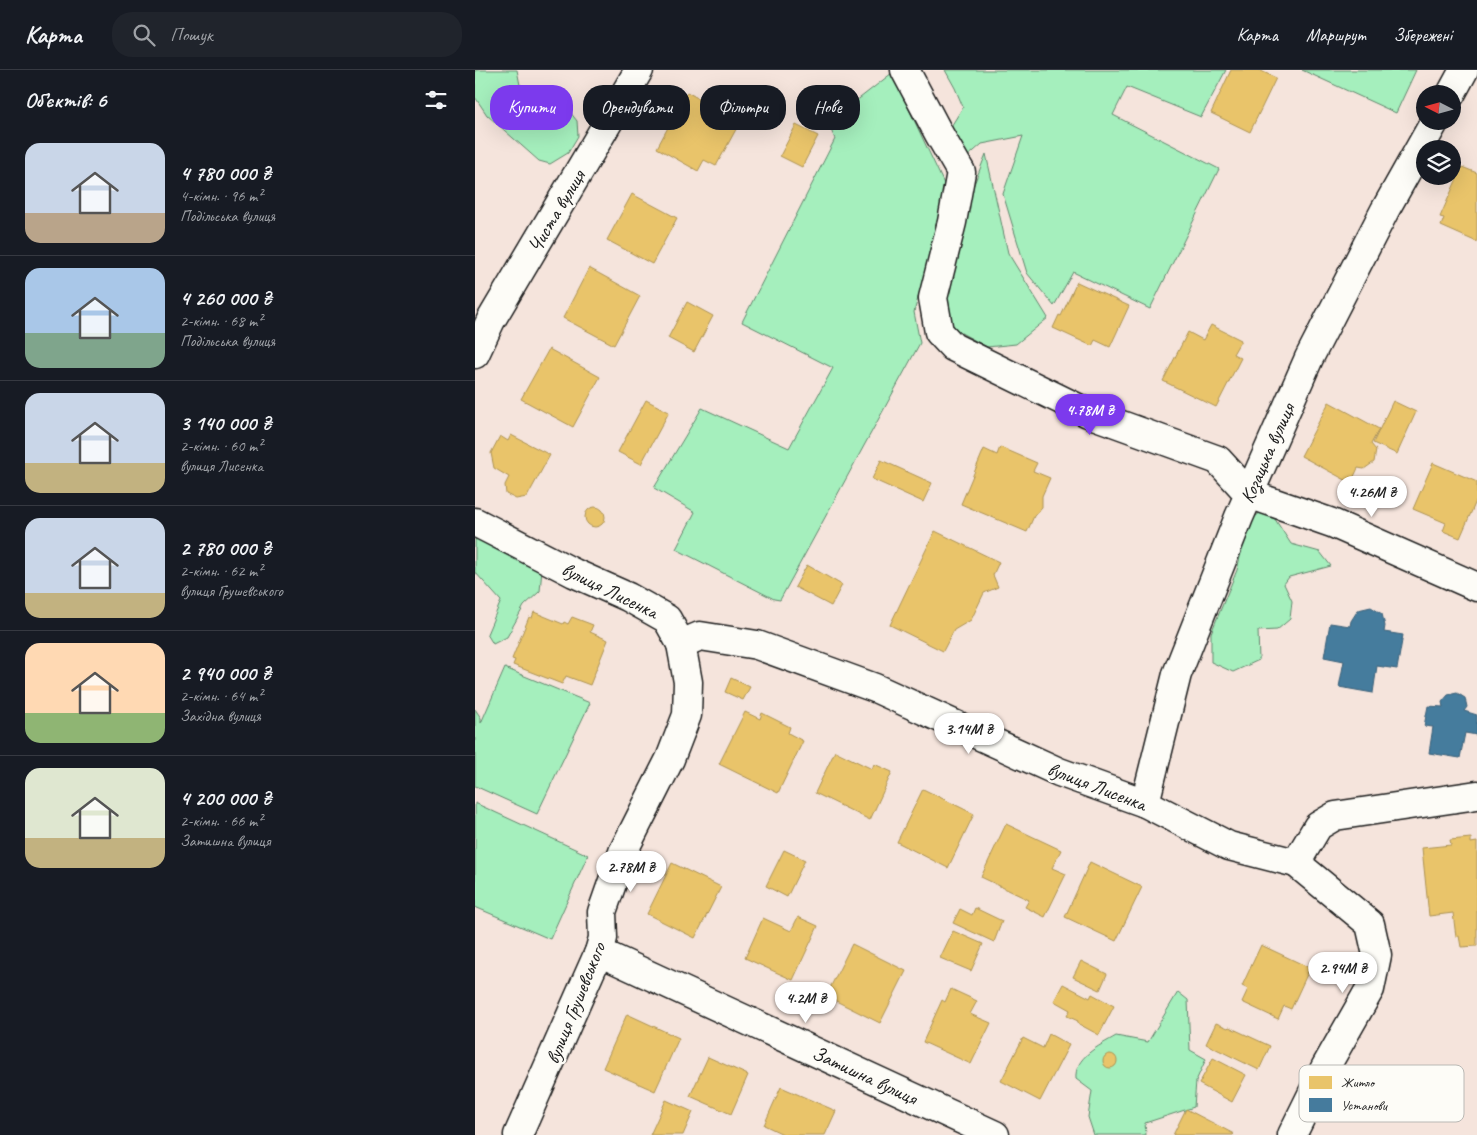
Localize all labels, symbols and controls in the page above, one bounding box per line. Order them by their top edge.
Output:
search box [112,12,462,57]
text: Карта [25,20,82,50]
icon: search [130,21,158,49]
text: Пошук [170,23,213,47]
text: Карта [1237,24,1278,46]
text: Маршрут [1306,24,1365,46]
text: Збережені [1393,24,1452,46]
chip: Купити [490,85,573,130]
chip: Орендувати [583,85,690,130]
chip: Фільтри [700,85,786,130]
chip: Нове [796,85,860,130]
north arrow [1416,85,1461,130]
map controls [1416,85,1461,185]
icon: filters [422,86,450,114]
text: Об’єктів: 6 [25,87,106,113]
button: layers [1416,140,1461,185]
text: 4 780 000 ₴ [180,160,271,186]
icon: home [65,163,125,223]
street label: Чиста вулиця [522,164,592,257]
text: 4-кімн. · 96 m² [180,186,262,206]
text: Подільська вулиця [180,206,275,226]
text: 4 260 000 ₴ [180,285,271,311]
icon: home [65,288,125,348]
text: 2-кімн. · 68 m² [180,311,262,331]
text: Подільська вулиця [180,331,275,351]
pin: 4.78M ₴ [1044,394,1136,436]
street label: Козацька вулиця [1234,398,1302,507]
text: 4.78M ₴ [1066,400,1114,420]
text: 3 140 000 ₴ [180,410,271,436]
icon: home [65,413,125,473]
text: 2-кімн. · 60 m² [180,436,262,456]
text: вулиця Лисенка [180,456,263,476]
pin: 4.26M ₴ [1326,476,1418,518]
text: 4.26M ₴ [1348,482,1396,502]
text: 2 780 000 ₴ [180,535,271,561]
icon: home [65,538,125,598]
street label: вулиця Лисенка [558,556,664,625]
text: 2-кімн. · 62 m² [180,561,262,581]
text: вулиця Грушевського [180,581,283,601]
text: 2 940 000 ₴ [180,660,271,686]
icon: home [65,663,125,723]
text: 2-кімн. · 64 m² [180,686,262,706]
text: Західна вулиця [180,706,261,726]
pin: 3.14M ₴ [923,712,1015,755]
text: 3.14M ₴ [945,719,993,739]
street label: вулиця Лисенка [1044,756,1151,817]
text: 4 200 000 ₴ [180,785,271,811]
icon: home [65,788,125,848]
text: 2-кімн. · 66 m² [180,811,262,831]
text: Затишна вулиця [180,831,271,851]
pin: 2.78M ₴ [585,850,677,893]
text: 2.78M ₴ [607,857,655,877]
street label: вулиця Грушевського [540,938,611,1067]
pin: 2.94M ₴ [1297,952,1389,994]
text: 2.94M ₴ [1319,958,1367,978]
pin: 4.2M ₴ [765,982,847,1024]
text: 4.2M ₴ [786,988,826,1008]
street label: Затишна вулиця [808,1040,923,1112]
legend [1299,1065,1464,1122]
text: Житло [1341,1074,1376,1091]
text: Установи [1341,1097,1389,1114]

